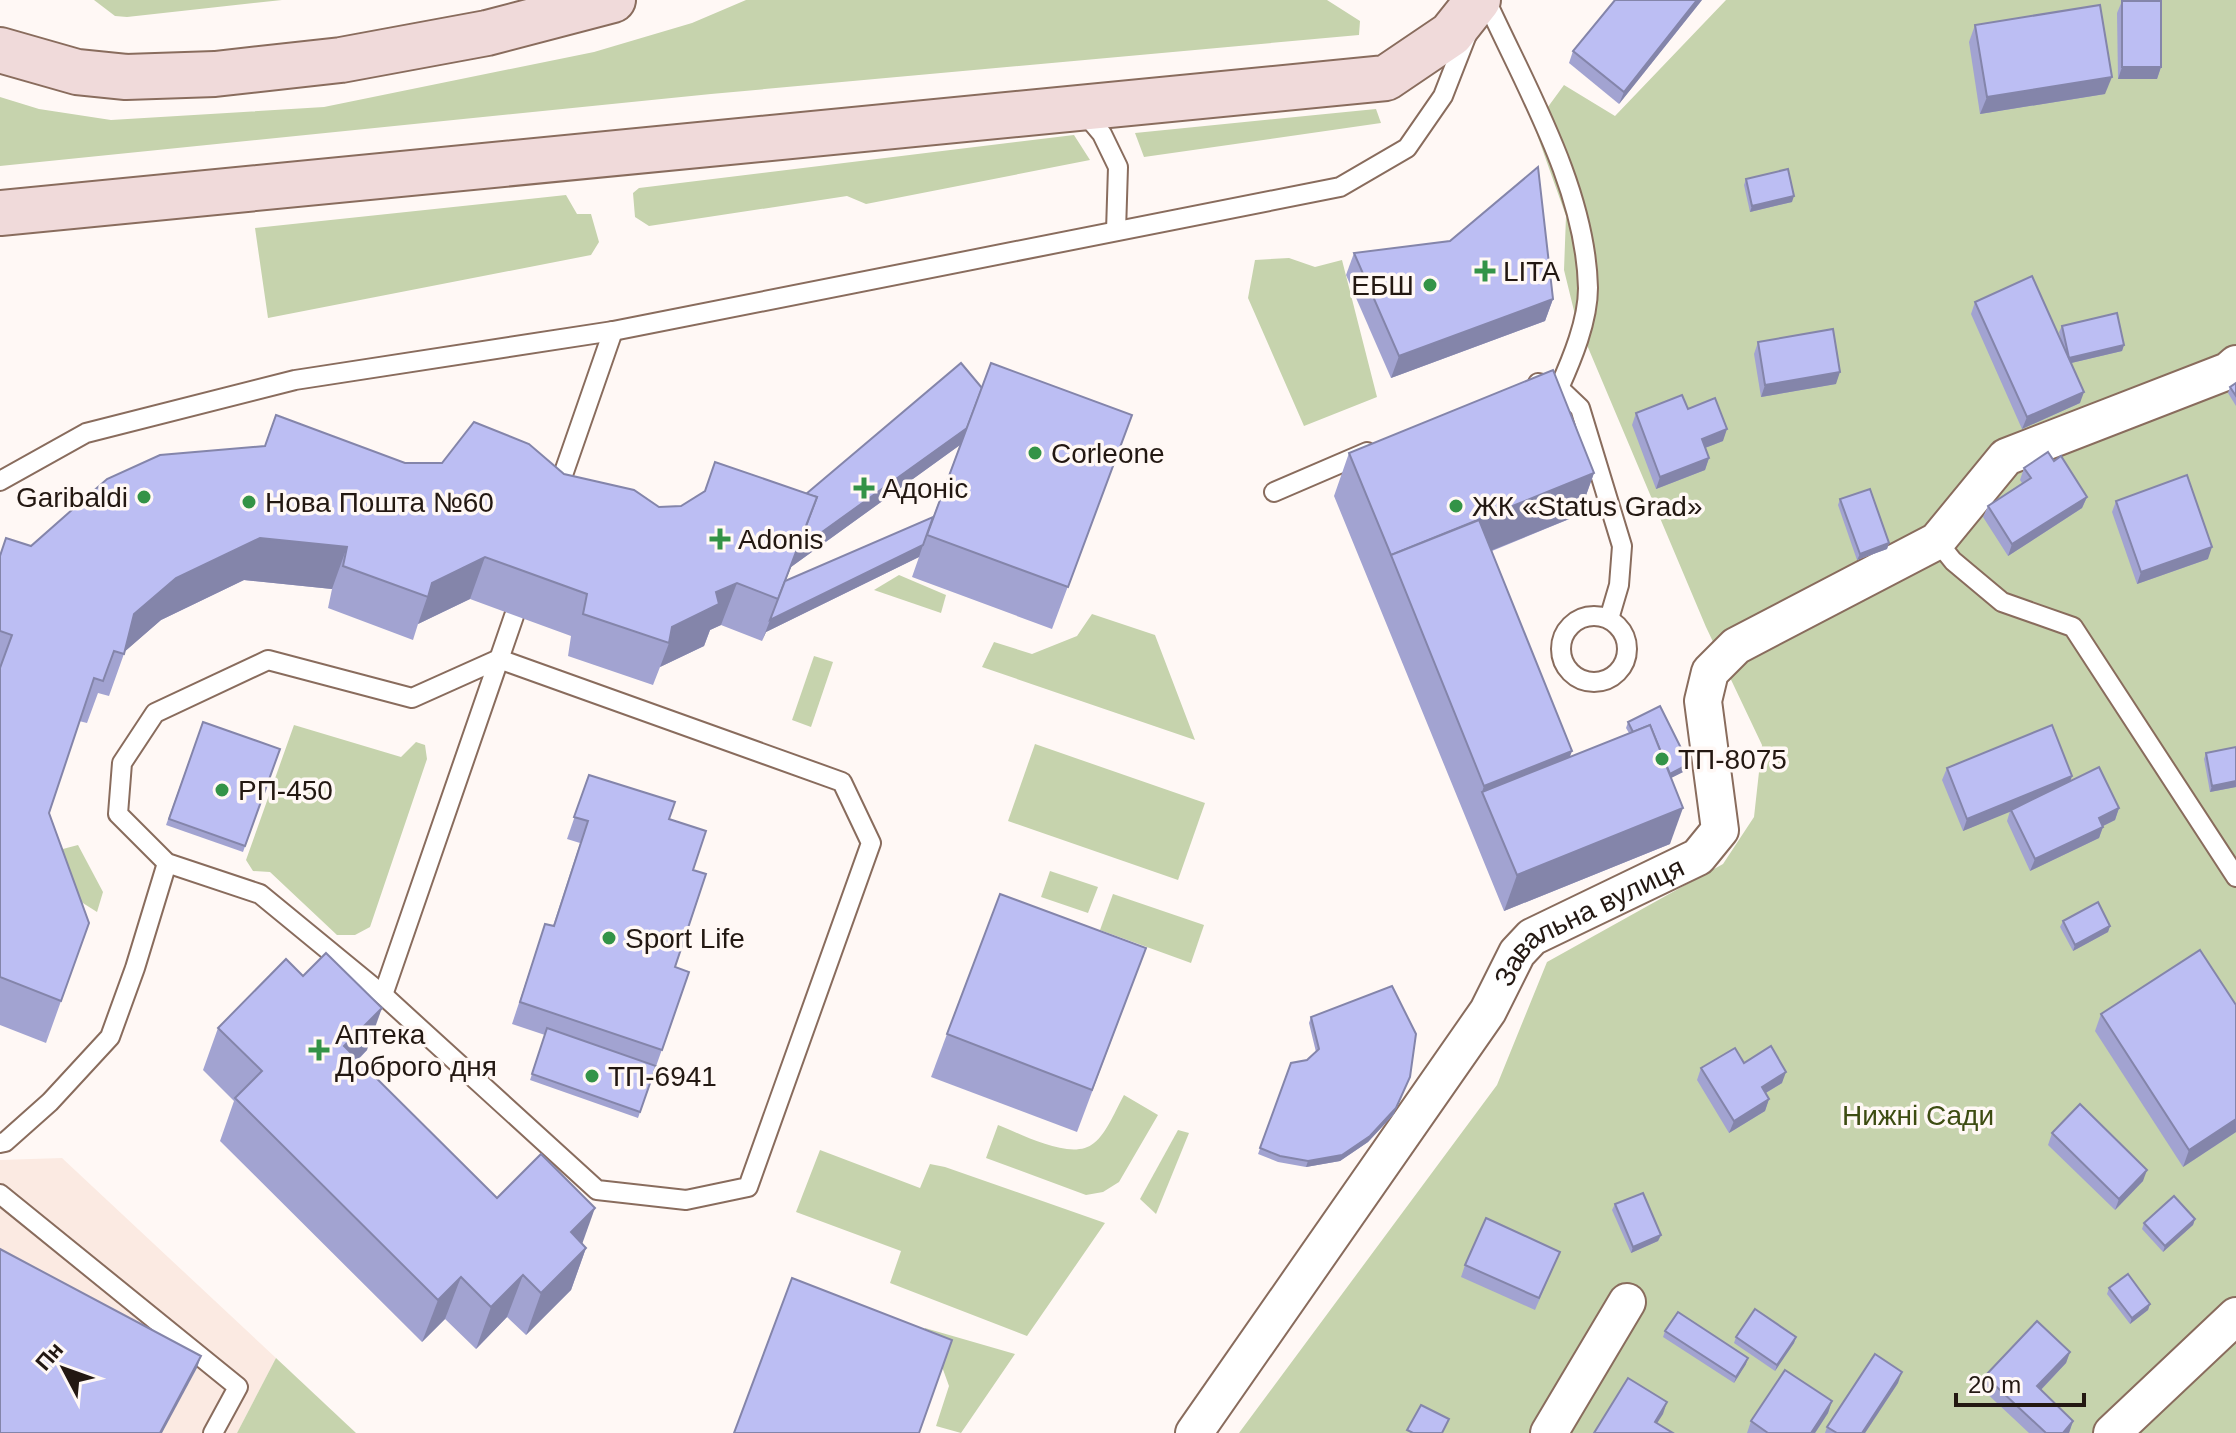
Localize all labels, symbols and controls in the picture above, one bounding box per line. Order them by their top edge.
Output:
place label: LITA [1503,256,1560,287]
marker: LITA [1474,260,1496,282]
place label: ЕБШ [1351,270,1414,301]
marker: ЕБШ [1421,276,1439,294]
place label: Corleone [1051,438,1165,469]
marker: Corleone [1026,444,1044,462]
place label: Адоніс [882,473,968,504]
marker: Адоніс [853,477,875,499]
place label: Garibaldi [16,482,128,513]
place label: Нова Пошта №60 [265,487,494,518]
marker: Garibaldi [135,488,153,506]
place label: ЖК «Status Grad» [1472,491,1703,522]
marker: Нова Пошта №60 [240,493,258,511]
marker: ЖК «Status Grad» [1447,497,1465,515]
place label: Adonis [738,524,824,555]
marker: Adonis [709,528,731,550]
place label: ТП-8075 [1678,744,1787,775]
marker: ТП-8075 [1653,750,1671,768]
place label: РП-450 [238,775,333,806]
marker: РП-450 [213,781,231,799]
street label: Завальна вулиця [1488,851,1689,991]
place label: Sport Life [625,923,745,954]
marker: Sport Life [600,929,618,947]
place label: Аптека Доброго дня [335,1019,497,1082]
marker: Аптека Доброго дня [310,1041,328,1059]
place label: ТП-6941 [608,1061,717,1092]
marker: ТП-6941 [583,1067,601,1085]
park label: Нижні Сади [1842,1100,1994,1131]
north arrow [24,1329,104,1409]
text: Пн [30,1337,68,1375]
scale bar [1956,1357,2084,1407]
text: 20 m [1968,1371,2021,1398]

